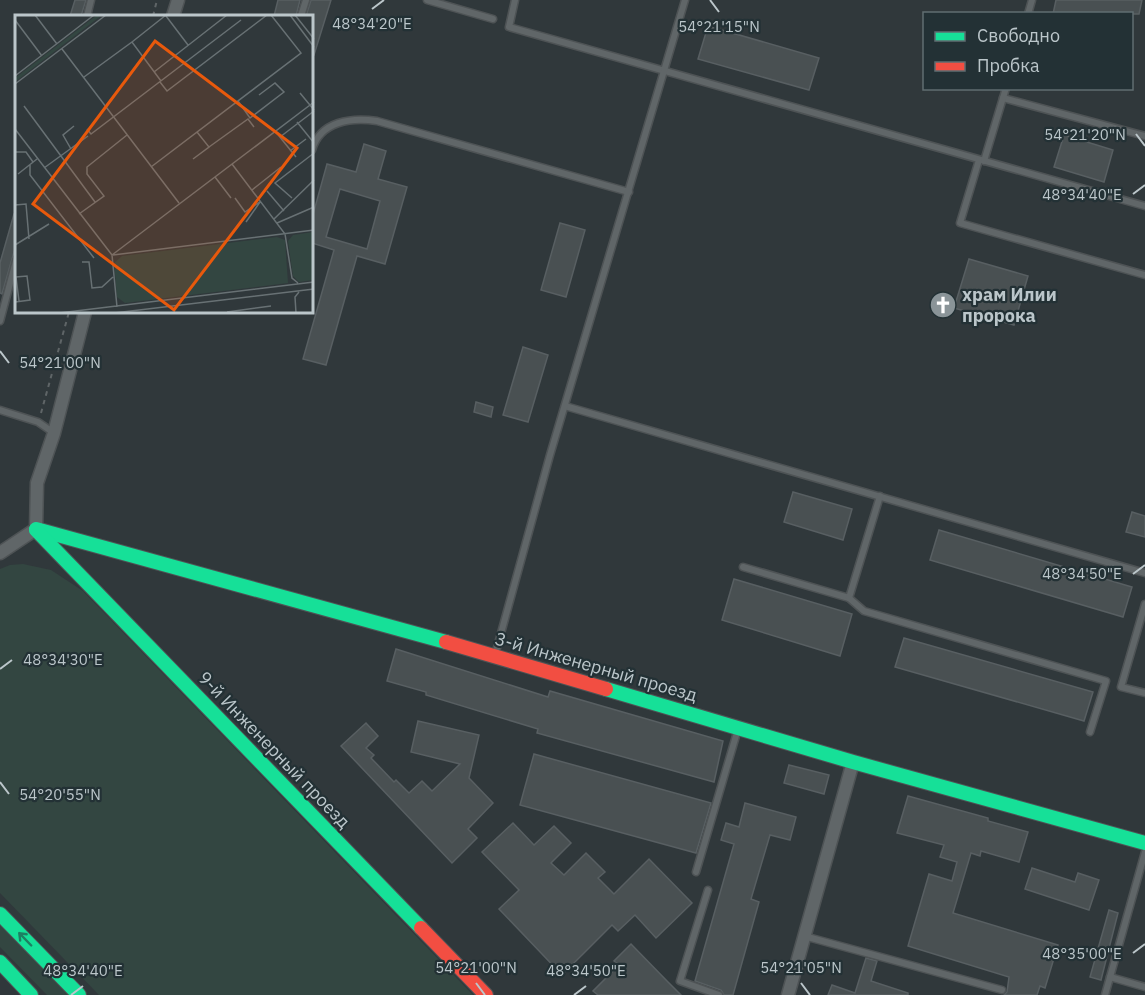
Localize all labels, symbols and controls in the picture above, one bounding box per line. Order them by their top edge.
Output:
legend [923,12,1133,90]
text: 48°34'20"E [332,14,412,33]
inset map [15,15,314,314]
text: 54°21'15"N [678,17,760,36]
text: Свободно [977,24,1060,47]
text: Пробка [977,54,1040,77]
text: 54°21'20"N [1044,125,1126,144]
text: 48°34'40"E [1042,185,1122,204]
place label: храм Илии пророка [962,283,1057,327]
church icon: храм Илии пророка [928,290,958,320]
text: 54°21'00"N [19,353,101,372]
text: 48°34'50"E [1042,564,1122,583]
street label: 3-й Инженерный проезд [492,627,700,707]
text: 48°34'30"E [23,650,103,669]
street label: 9-й Инженерный проезд [193,666,356,833]
text: 54°20'55"N [19,785,101,804]
one-way arrow [18,932,32,947]
text: 48°35'00"E [1042,944,1122,963]
text: 54°21'00"N [435,958,517,977]
text: 54°21'05"N [760,958,842,977]
text: 48°34'40"E [43,961,123,980]
text: 48°34'50"E [546,961,626,980]

